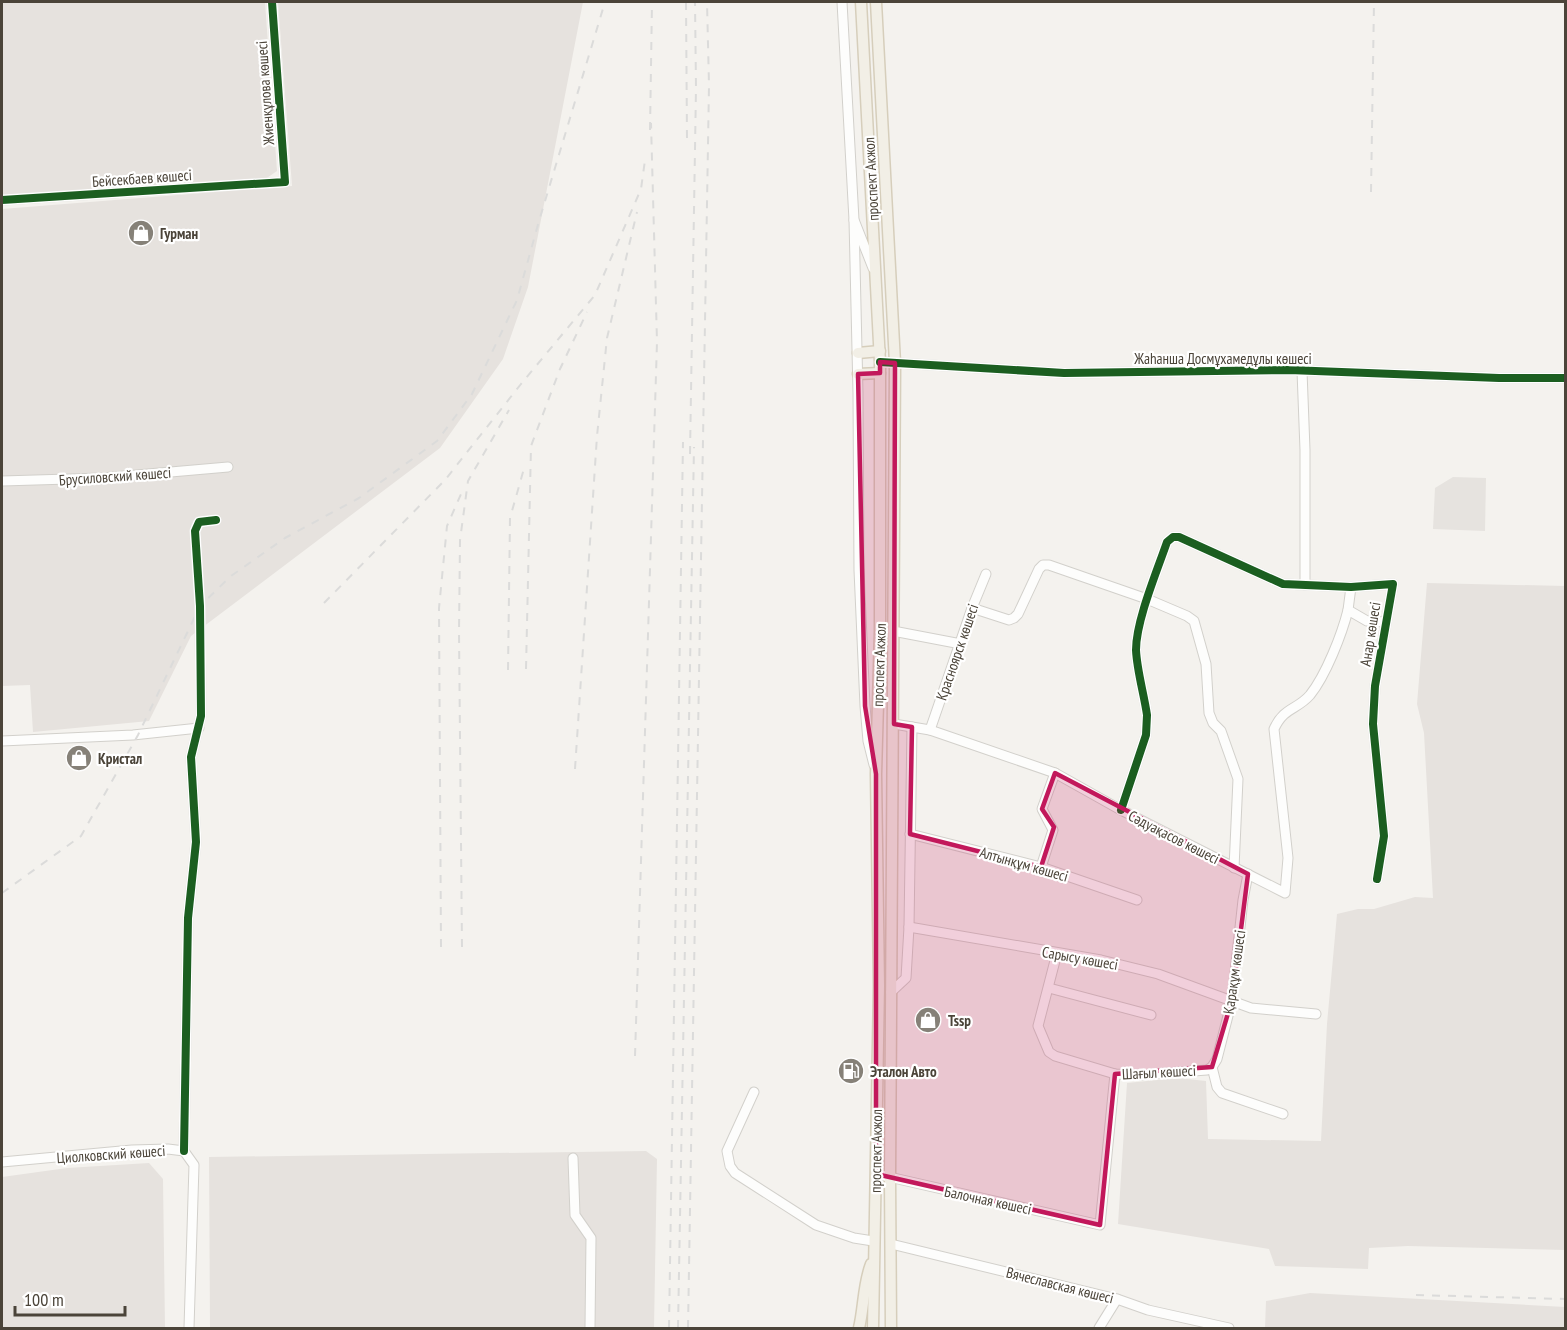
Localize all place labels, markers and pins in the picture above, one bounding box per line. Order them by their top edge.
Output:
shop icon: Гурман [126,218,156,248]
place label: Гурман [160,224,198,243]
shop icon: Кристал [64,743,94,773]
place label: Кристал [98,749,142,768]
shop icon: Tssp [913,1005,943,1035]
place label: Tssp [948,1011,971,1030]
fuel station icon: Эталон Авто [836,1056,866,1086]
place label: Эталон Авто [870,1062,937,1081]

